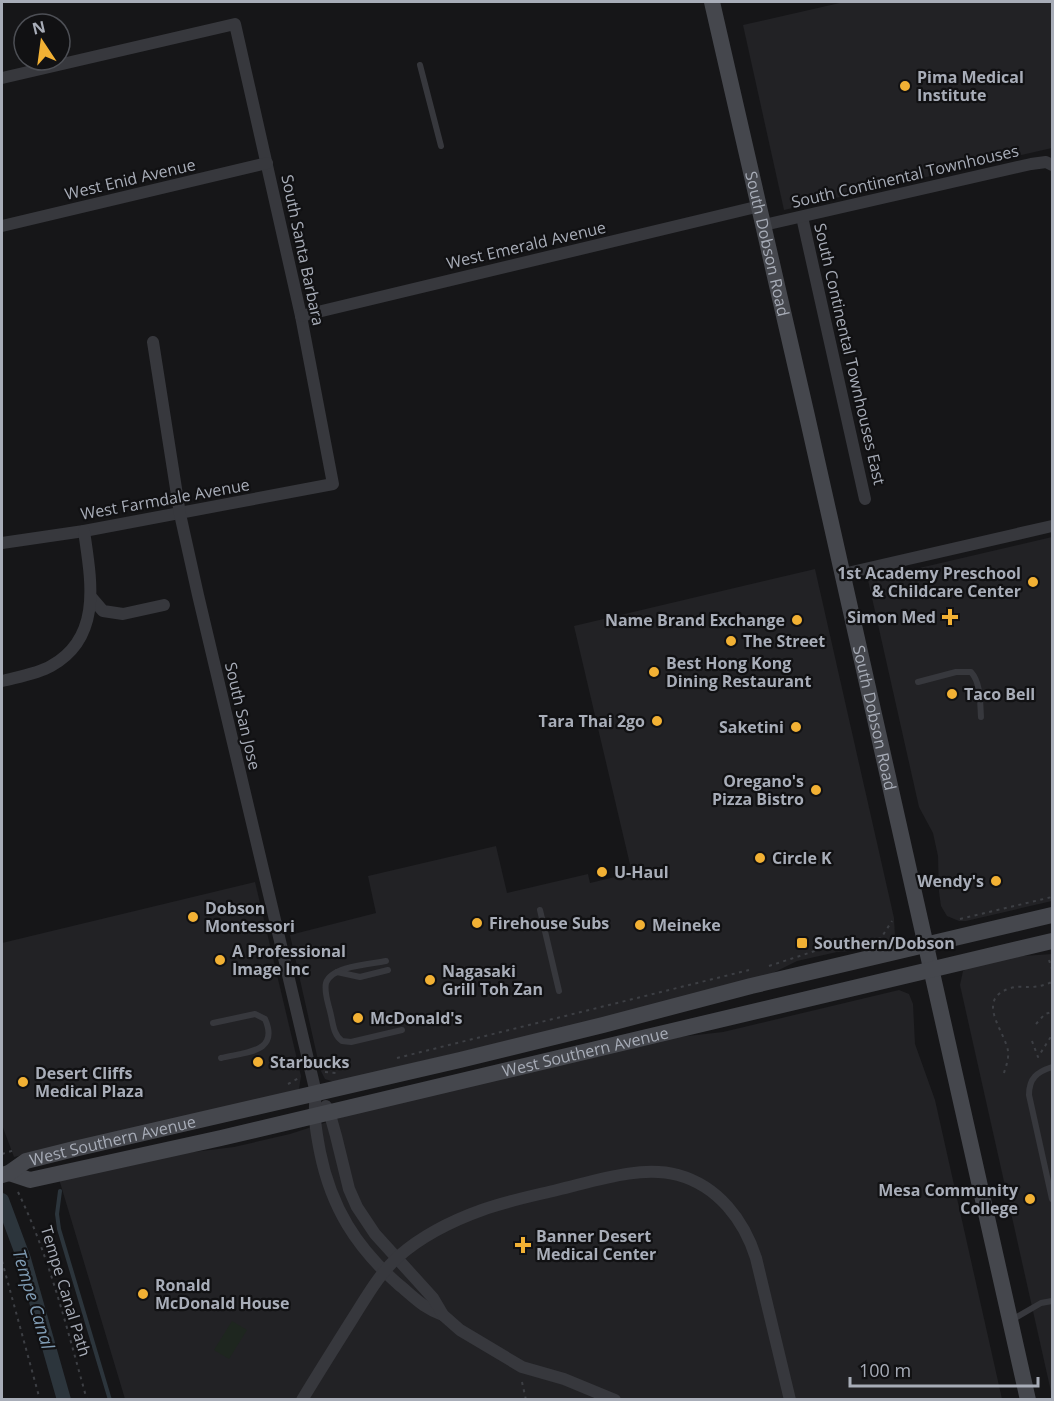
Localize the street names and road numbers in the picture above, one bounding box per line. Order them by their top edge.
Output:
street label: South Continental Townhouses [789,139,1021,213]
street label: West Enid Avenue [62,153,198,205]
street label: South Dobson Road [740,169,795,318]
street label: South Santa Barbara [276,172,330,328]
street label: West Emerald Avenue [444,216,608,274]
street label: South Continental Townhouses East [809,221,891,487]
street label: West Farmdale Avenue [79,473,251,525]
street label: South Dobson Road [848,643,902,792]
street label: South San Jose [220,660,266,772]
street label: West Southern Avenue [500,1021,671,1082]
street label: West Southern Avenue [27,1110,198,1171]
street label: Tempe Canal Path [36,1223,96,1359]

